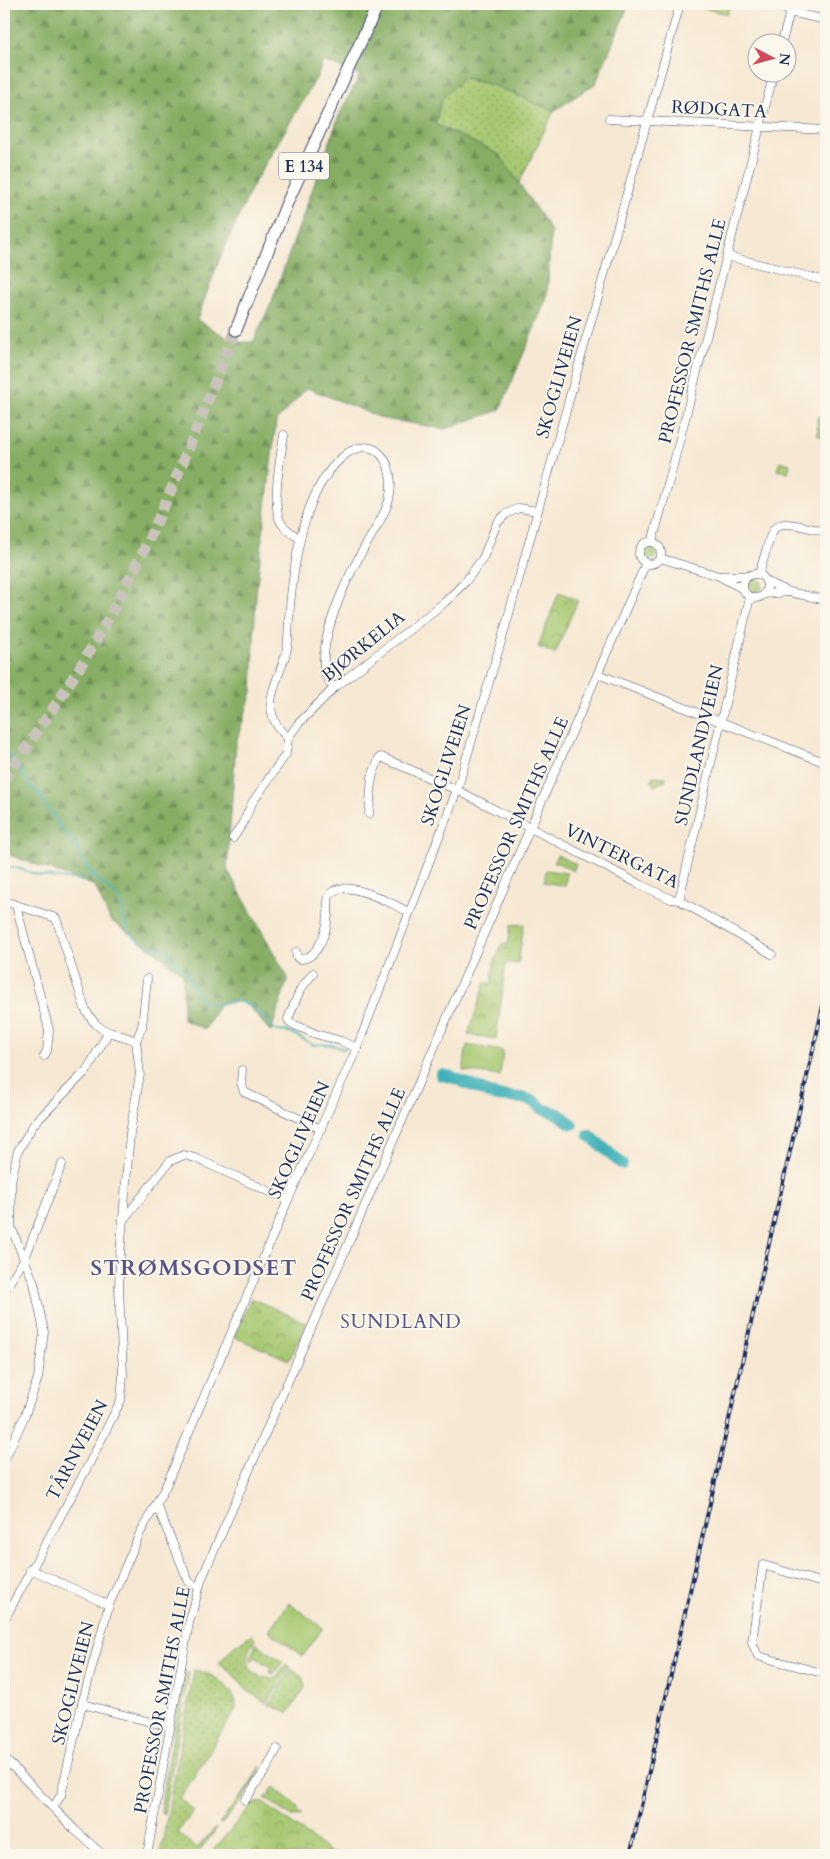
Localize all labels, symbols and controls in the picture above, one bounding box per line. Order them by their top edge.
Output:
north arrow [748,32,798,82]
text: N [774,52,795,66]
street label: RØDGATA [671,95,768,124]
road number: E 134 [279,153,329,180]
street label: PROFESSOR SMITHS ALLE [652,216,733,446]
street label: SKOGLIVEIEN [530,312,589,441]
street label: BJØRKELIA [316,605,410,688]
street label: SUNDLANDVEIEN [669,662,730,828]
street label: SKOGLIVEIEN [415,701,478,829]
street label: PROFESSOR SMITHS ALLE [458,713,575,934]
street label: VINTERGATA [560,818,683,895]
street label: SKOGLIVEIEN [262,1077,337,1203]
street label: PROFESSOR SMITHS ALLE [295,1084,412,1305]
district label: STRØMSGODSET [91,1253,297,1283]
district label: SUNDLAND [340,1309,462,1335]
street label: TÅRNVEIEN [40,1395,115,1505]
street label: PROFESSOR SMITHS ALLE [128,1584,197,1816]
street label: SKOGLIVEIEN [46,1618,101,1747]

